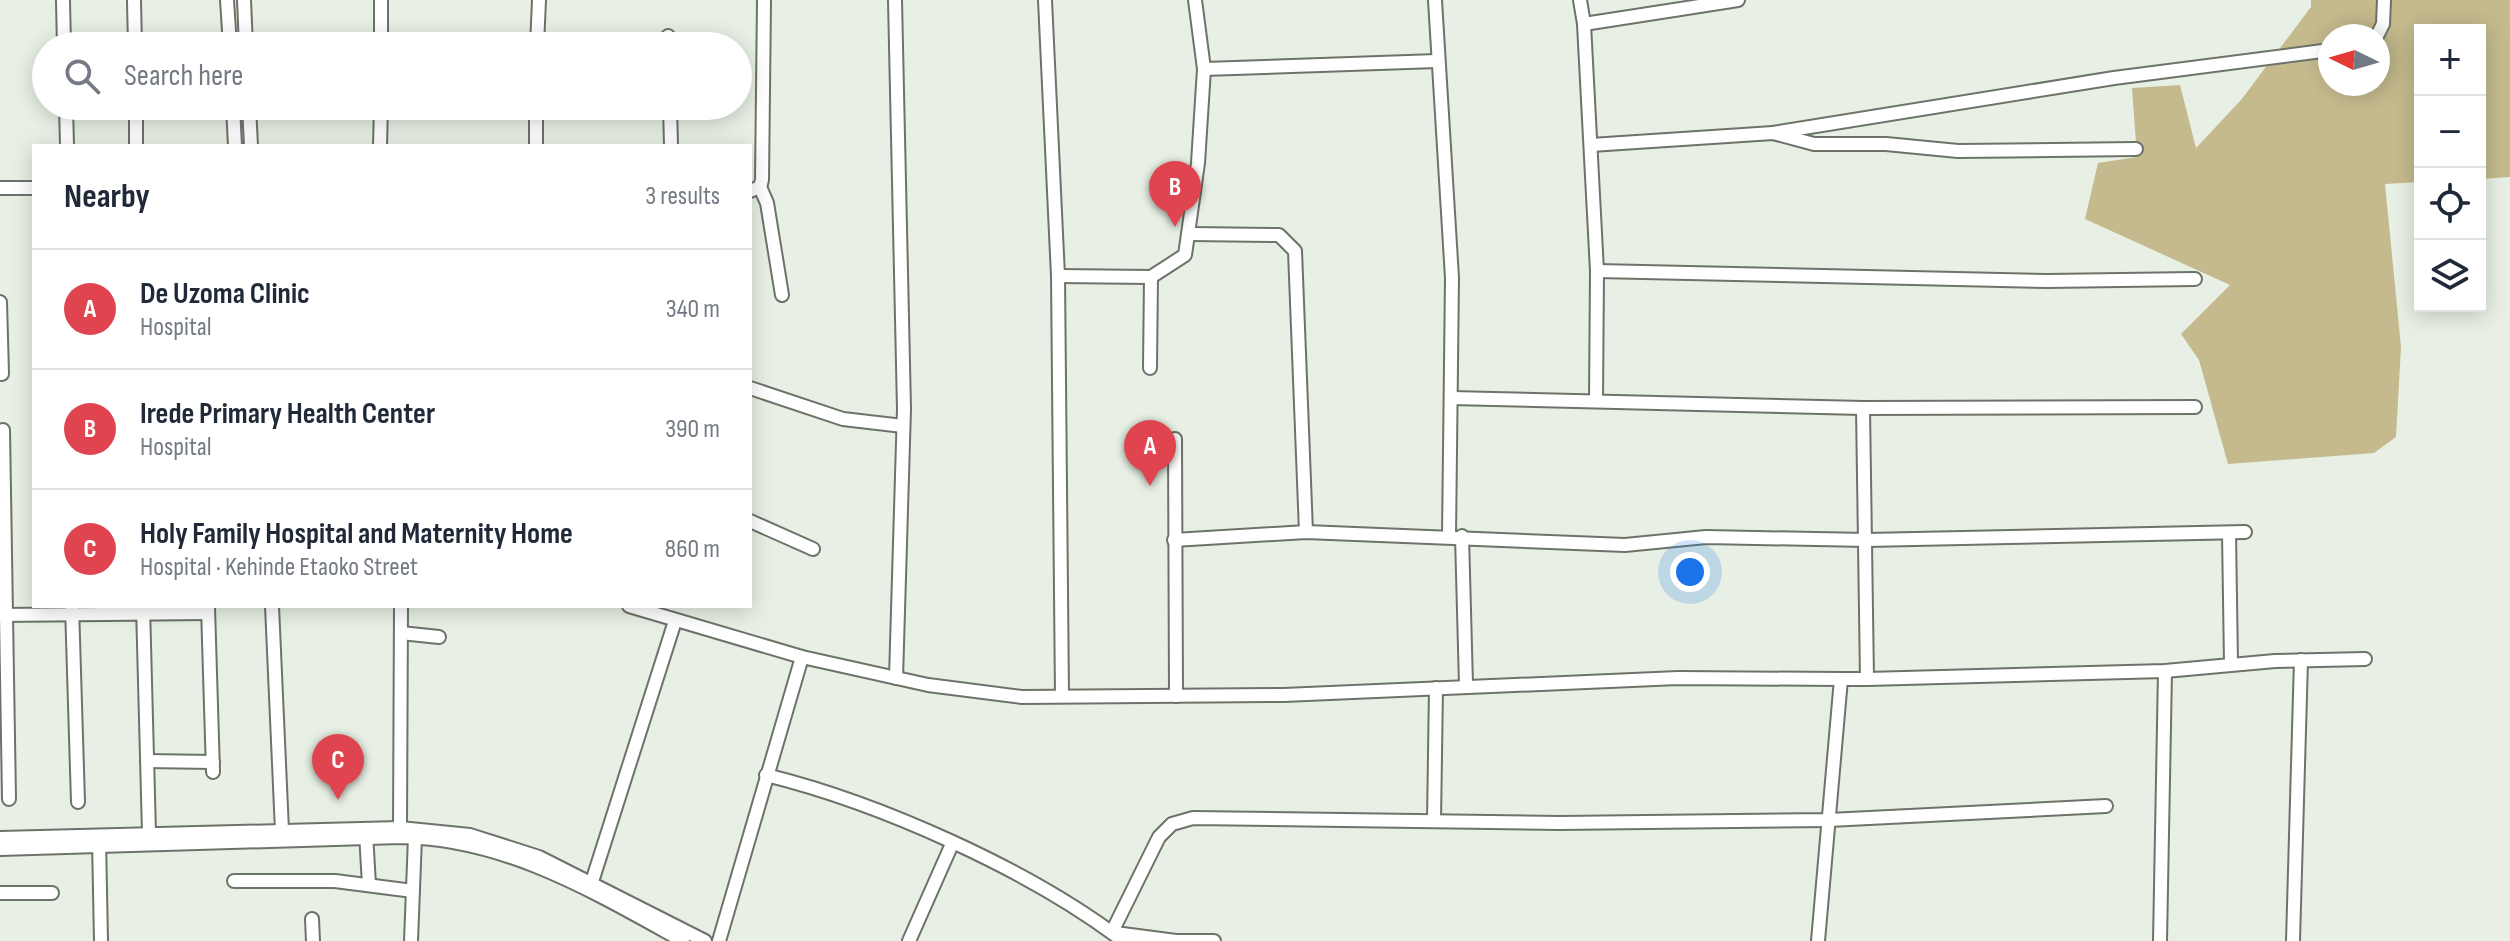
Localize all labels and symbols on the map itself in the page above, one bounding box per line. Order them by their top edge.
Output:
north arrow [2318,24,2390,96]
pin: B [1149,161,1201,227]
pin: A [1124,420,1176,486]
your location [1670,552,1710,592]
pin: C [312,734,364,800]

